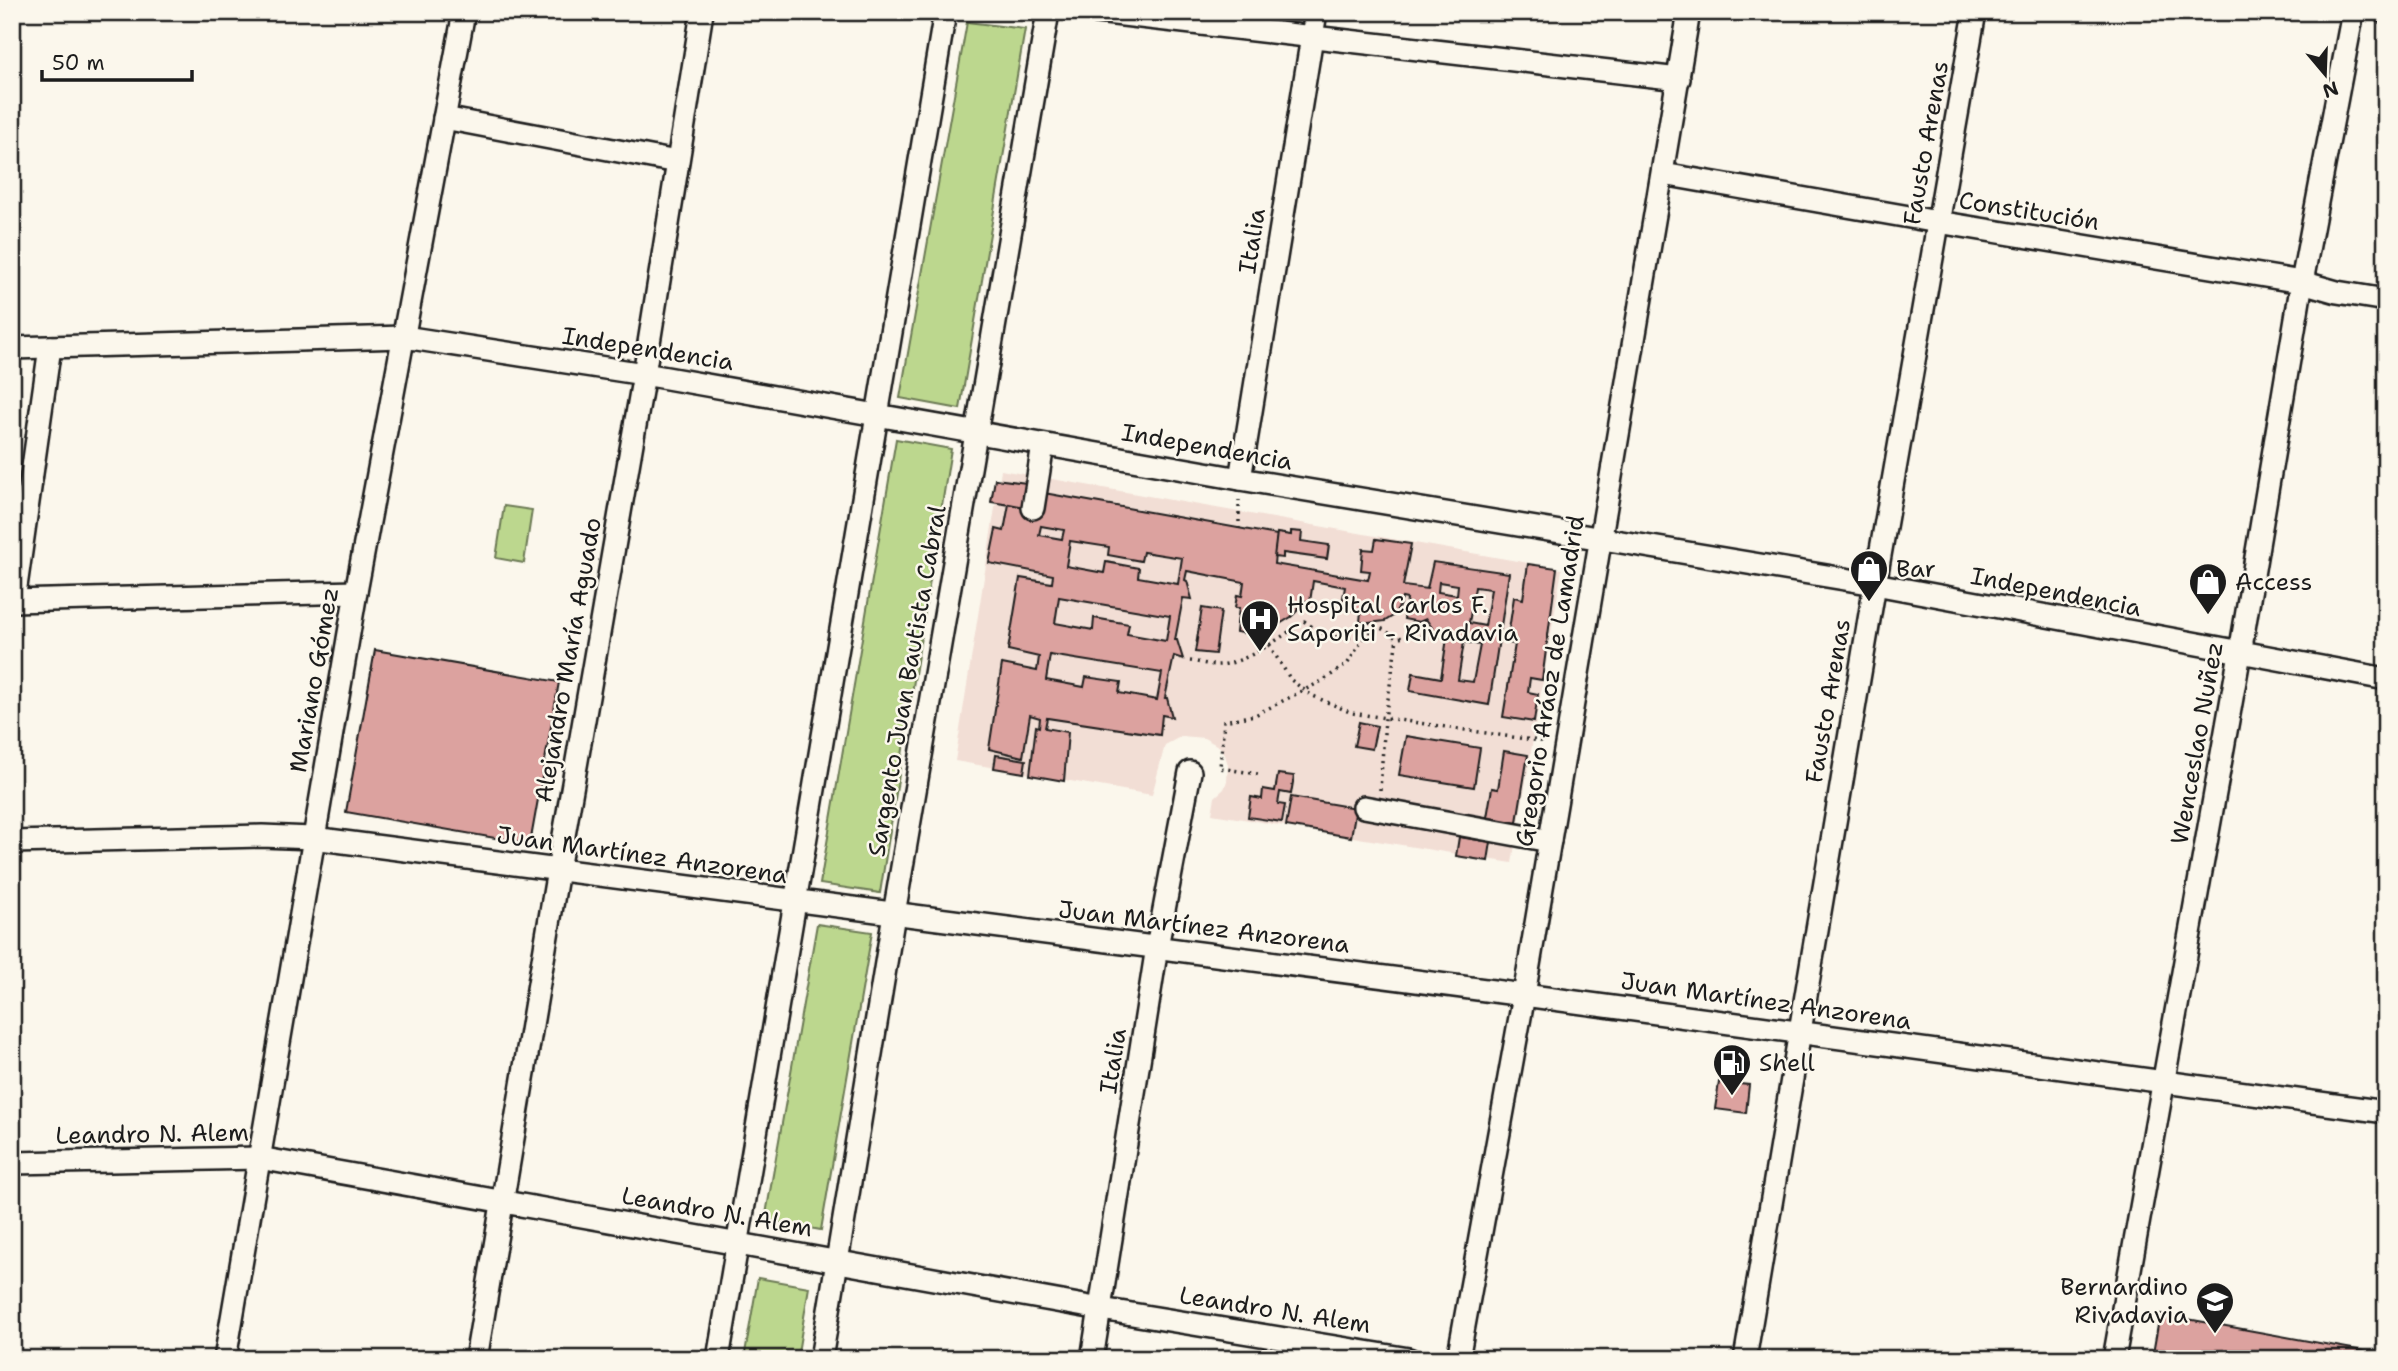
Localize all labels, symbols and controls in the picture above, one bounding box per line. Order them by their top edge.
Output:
scale bar [42,38,192,82]
north arrow [2290,38,2360,108]
text: 50 m [52,49,105,77]
street label: Fausto Arenas [1896,58,1956,228]
text: N [2319,75,2342,104]
street label: Constitución [1956,184,2102,238]
street label: Italia [1231,206,1273,276]
street label: Independencia [560,320,736,378]
street label: Independencia [1119,416,1295,478]
street label: Sargento Juan Bautista Cabral [860,502,954,859]
street label: Gregorio Aráoz de Lamadrid [1508,513,1592,849]
street label: Alejandro María Aguado [527,515,609,805]
shop icon: Bar [1848,548,1890,603]
place label: Bar [1896,553,1936,585]
street label: Independencia [1968,560,2144,624]
shop icon: Access [2187,561,2229,616]
place label: Access [2235,566,2312,598]
street label: Mariano Gómez [282,585,346,775]
place label: Hospital Carlos F. Saporiti - Rivadavia [1287,589,1518,649]
hospital icon: Hospital Carlos F. Saporiti - Rivadavia [1239,598,1281,653]
street label: Fausto Arenas [1798,616,1858,786]
street label: Wenceslao Nuñez [2163,639,2231,847]
street label: Juan Martínez Anzorena [495,819,789,891]
street label: Juan Martínez Anzorena [1057,893,1351,961]
street label: Juan Martínez Anzorena [1619,965,1913,1037]
street label: Italia [1092,1026,1134,1096]
fuel station icon: Shell [1711,1042,1753,1097]
place label: Shell [1759,1047,1816,1079]
street label: Leandro N. Alem [55,1116,249,1152]
street label: Leandro N. Alem [619,1179,815,1245]
place label: Bernardino Rivadavia [2060,1271,2188,1331]
street label: Leandro N. Alem [1177,1279,1373,1341]
school or university icon: Bernardino Rivadavia [2194,1280,2236,1335]

